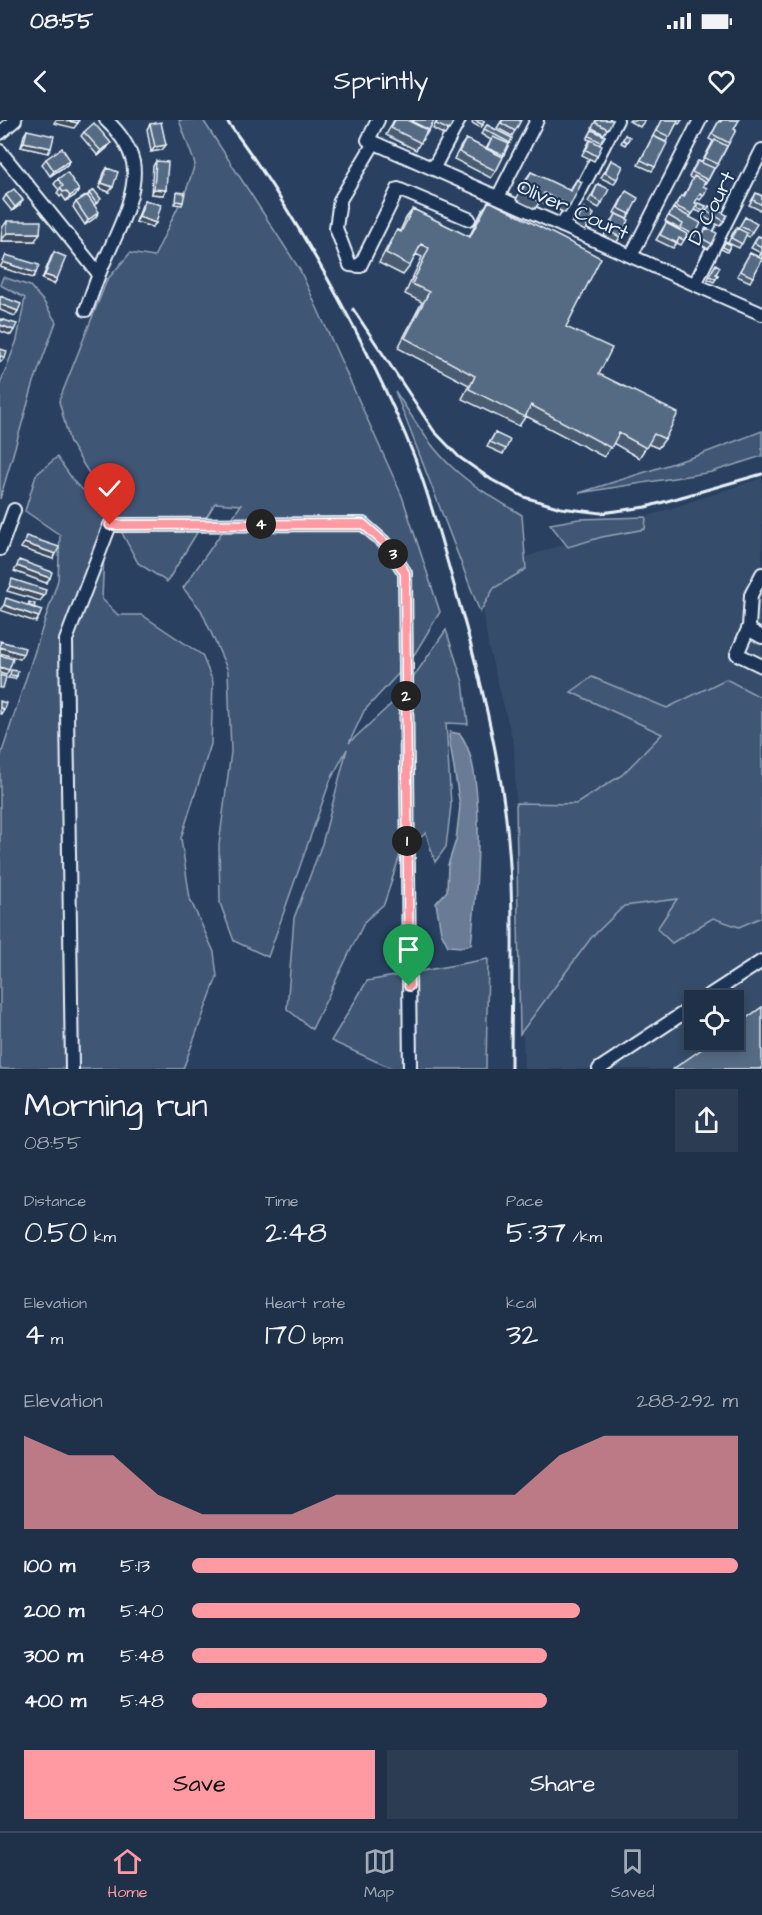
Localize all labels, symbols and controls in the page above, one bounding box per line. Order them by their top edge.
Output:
text: 08:55 [30,6,93,37]
text: Sprintly [334,62,428,100]
icon: back [24,65,57,98]
icon: heart [705,65,738,98]
street label: D Court [680,166,743,250]
street label: Oliver Court [512,172,634,247]
pin [84,463,135,525]
icon: check [93,472,126,505]
pin: 4 [246,509,276,539]
text: 4 [256,513,266,535]
pin: 3 [378,539,408,569]
text: 3 [389,543,397,565]
pin: 2 [391,681,421,711]
text: 2 [401,685,411,707]
pin: 1 [392,826,422,856]
text: 1 [406,830,408,852]
pin [383,924,434,986]
icon: arrive [392,933,425,966]
map controls [684,990,744,1050]
button: locate [684,990,744,1050]
text: Morning run [24,1083,208,1129]
button: share [675,1089,738,1152]
text: 08:55 [24,1129,81,1157]
text: Distance [24,1190,86,1212]
text: Time [265,1190,299,1212]
text: Pace [506,1190,543,1212]
text: 0.50 [24,1212,87,1254]
text: 2:48 [265,1212,327,1254]
text: 5:37 [506,1212,566,1254]
text: km [87,1226,116,1248]
text: /km [566,1226,602,1248]
text: Elevation [24,1292,87,1314]
text: Heart rate [265,1292,345,1314]
text: kcal [506,1292,537,1314]
text: 4 [24,1314,44,1356]
text: 170 [265,1314,306,1356]
text: 32 [506,1314,538,1356]
text: m [44,1328,63,1350]
text: bpm [306,1328,343,1350]
text: Elevation [24,1387,103,1415]
text: 288–292 m [637,1387,738,1415]
text: 100 m [24,1552,75,1580]
text: 5:13 [120,1552,150,1580]
text: 200 m [24,1597,84,1625]
text: 5:40 [120,1597,164,1625]
text: 300 m [24,1642,83,1670]
text: 5:48 [120,1642,164,1670]
text: 400 m [24,1687,86,1715]
text: 5:48 [120,1687,164,1715]
button: Save [24,1750,375,1819]
button: Share [387,1750,738,1819]
tab: Home [108,1845,147,1903]
tab: Map [363,1845,396,1903]
tab: Saved [611,1845,654,1903]

